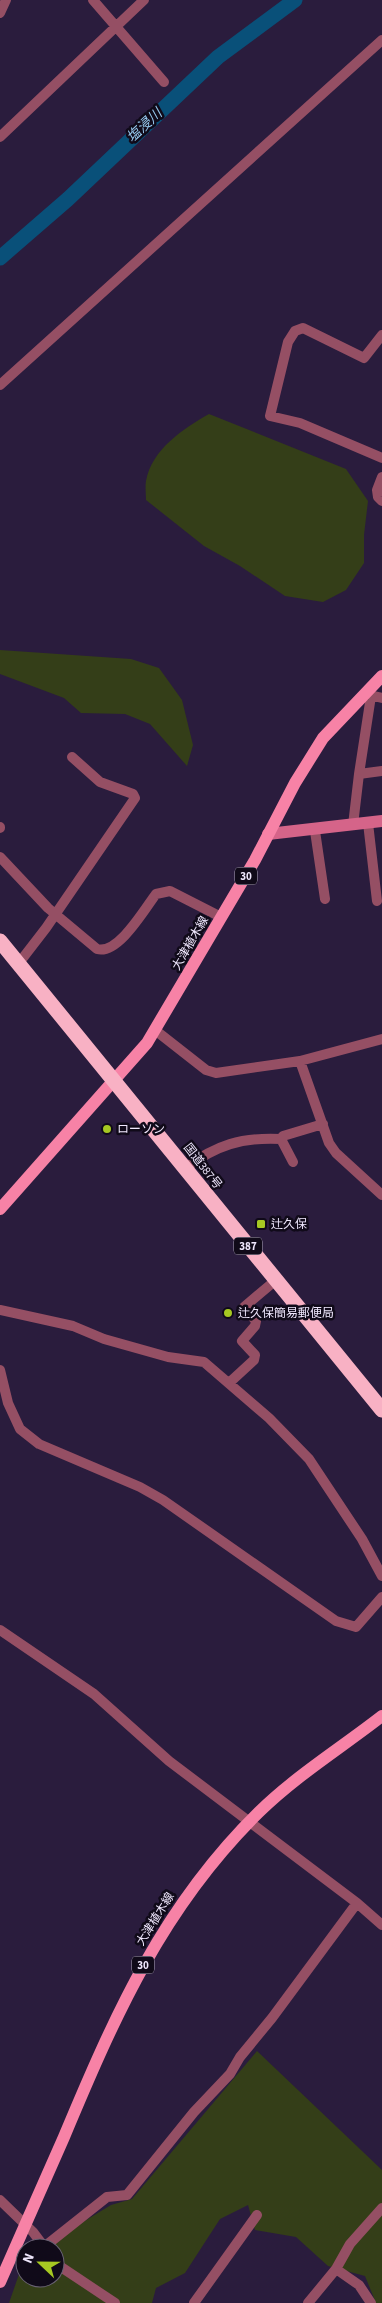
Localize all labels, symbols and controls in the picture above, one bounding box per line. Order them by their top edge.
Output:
water label: 塩浸川 [123,103,168,147]
road number: 30 [235,868,257,884]
street label: 大津植木線 [168,913,213,973]
place label: ローソン [117,1121,165,1138]
marker: ローソン [101,1123,113,1135]
street label: 国道387号 [179,1140,226,1193]
place label: 辻久保 [271,1216,307,1233]
marker: 辻久保 [255,1218,267,1230]
road number: 387 [234,1238,262,1254]
place label: 辻久保簡易郵便局 [238,1305,334,1322]
marker: 辻久保簡易郵便局 [222,1307,234,1319]
street label: 大津植木線 [132,1889,179,1949]
road number: 30 [132,1956,154,1974]
north arrow [15,2238,65,2288]
text: N [18,2250,40,2267]

